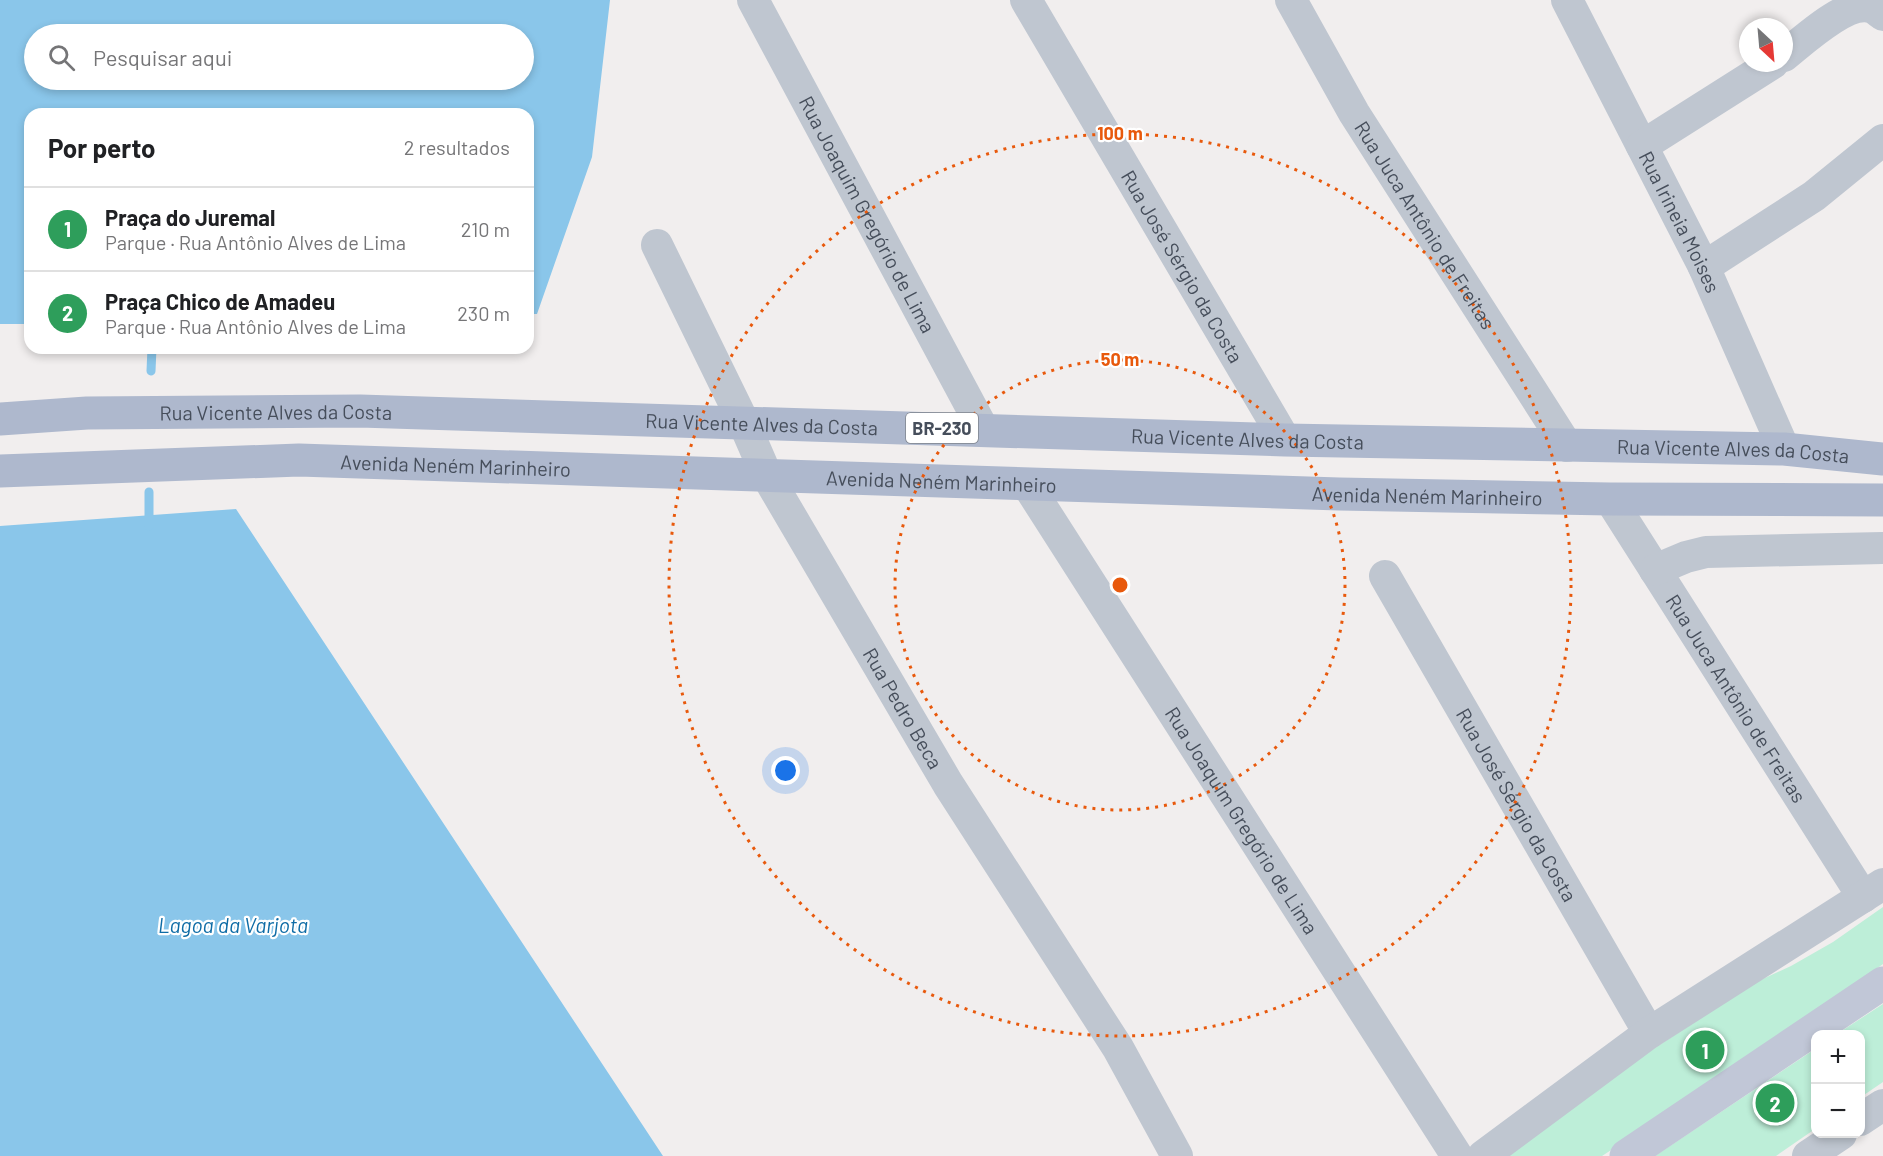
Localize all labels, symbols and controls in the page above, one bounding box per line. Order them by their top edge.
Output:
north arrow [1739,18,1793,72]
search box [24,24,534,90]
icon: search [45,41,78,74]
text: Pesquisar aqui [93,44,232,70]
street label: Rua Joaquim Gregório de Lima [795,92,941,337]
street label: Rua Juca Antônio de Freitas [1350,116,1501,333]
text: 100 m [1097,122,1143,144]
text: Por perto [48,132,156,163]
text: 2 resultados [404,135,510,159]
street label: Rua Irineia Moises [1634,147,1726,296]
street label: Rua José Sérgio da Costa [1117,166,1249,367]
text: Praça do Juremal [105,204,275,230]
text: 1 [64,217,71,241]
text: 210 m [461,217,510,241]
text: Parque · Rua Antônio Alves de Lima [105,230,406,254]
text: Praça Chico de Amadeu [105,288,335,314]
text: 2 [62,301,73,325]
text: 230 m [457,301,510,325]
text: Parque · Rua Antônio Alves de Lima [105,314,406,338]
text: 50 m [1101,348,1139,370]
street label: Rua Vicente Alves da Costa [159,399,393,424]
street label: Rua Vicente Alves da Costa [645,408,878,439]
road number: BR-230 [906,413,978,443]
street label: Rua Vicente Alves da Costa [1131,423,1364,453]
street label: Rua Vicente Alves da Costa [1617,434,1851,468]
street label: Avenida Neném Marinheiro [340,449,571,481]
street label: Avenida Neném Marinheiro [826,465,1057,497]
street label: Avenida Neném Marinheiro [1311,481,1543,510]
centre of rings [1110,575,1130,595]
street label: Rua Juca Antônio de Freitas [1661,589,1812,807]
street label: Rua Pedro Beca [859,643,948,773]
street label: Rua Joaquim Gregório de Lima [1161,702,1324,938]
street label: Rua José Sérgio da Costa [1452,704,1582,906]
your location [771,756,800,785]
water label: Lagoa da Varjota [158,912,308,937]
pin: 1 [1686,1028,1724,1072]
map controls [1811,1030,1865,1138]
button: + [1811,1030,1865,1084]
pin: 2 [1756,1080,1794,1126]
button: − [1811,1084,1865,1138]

